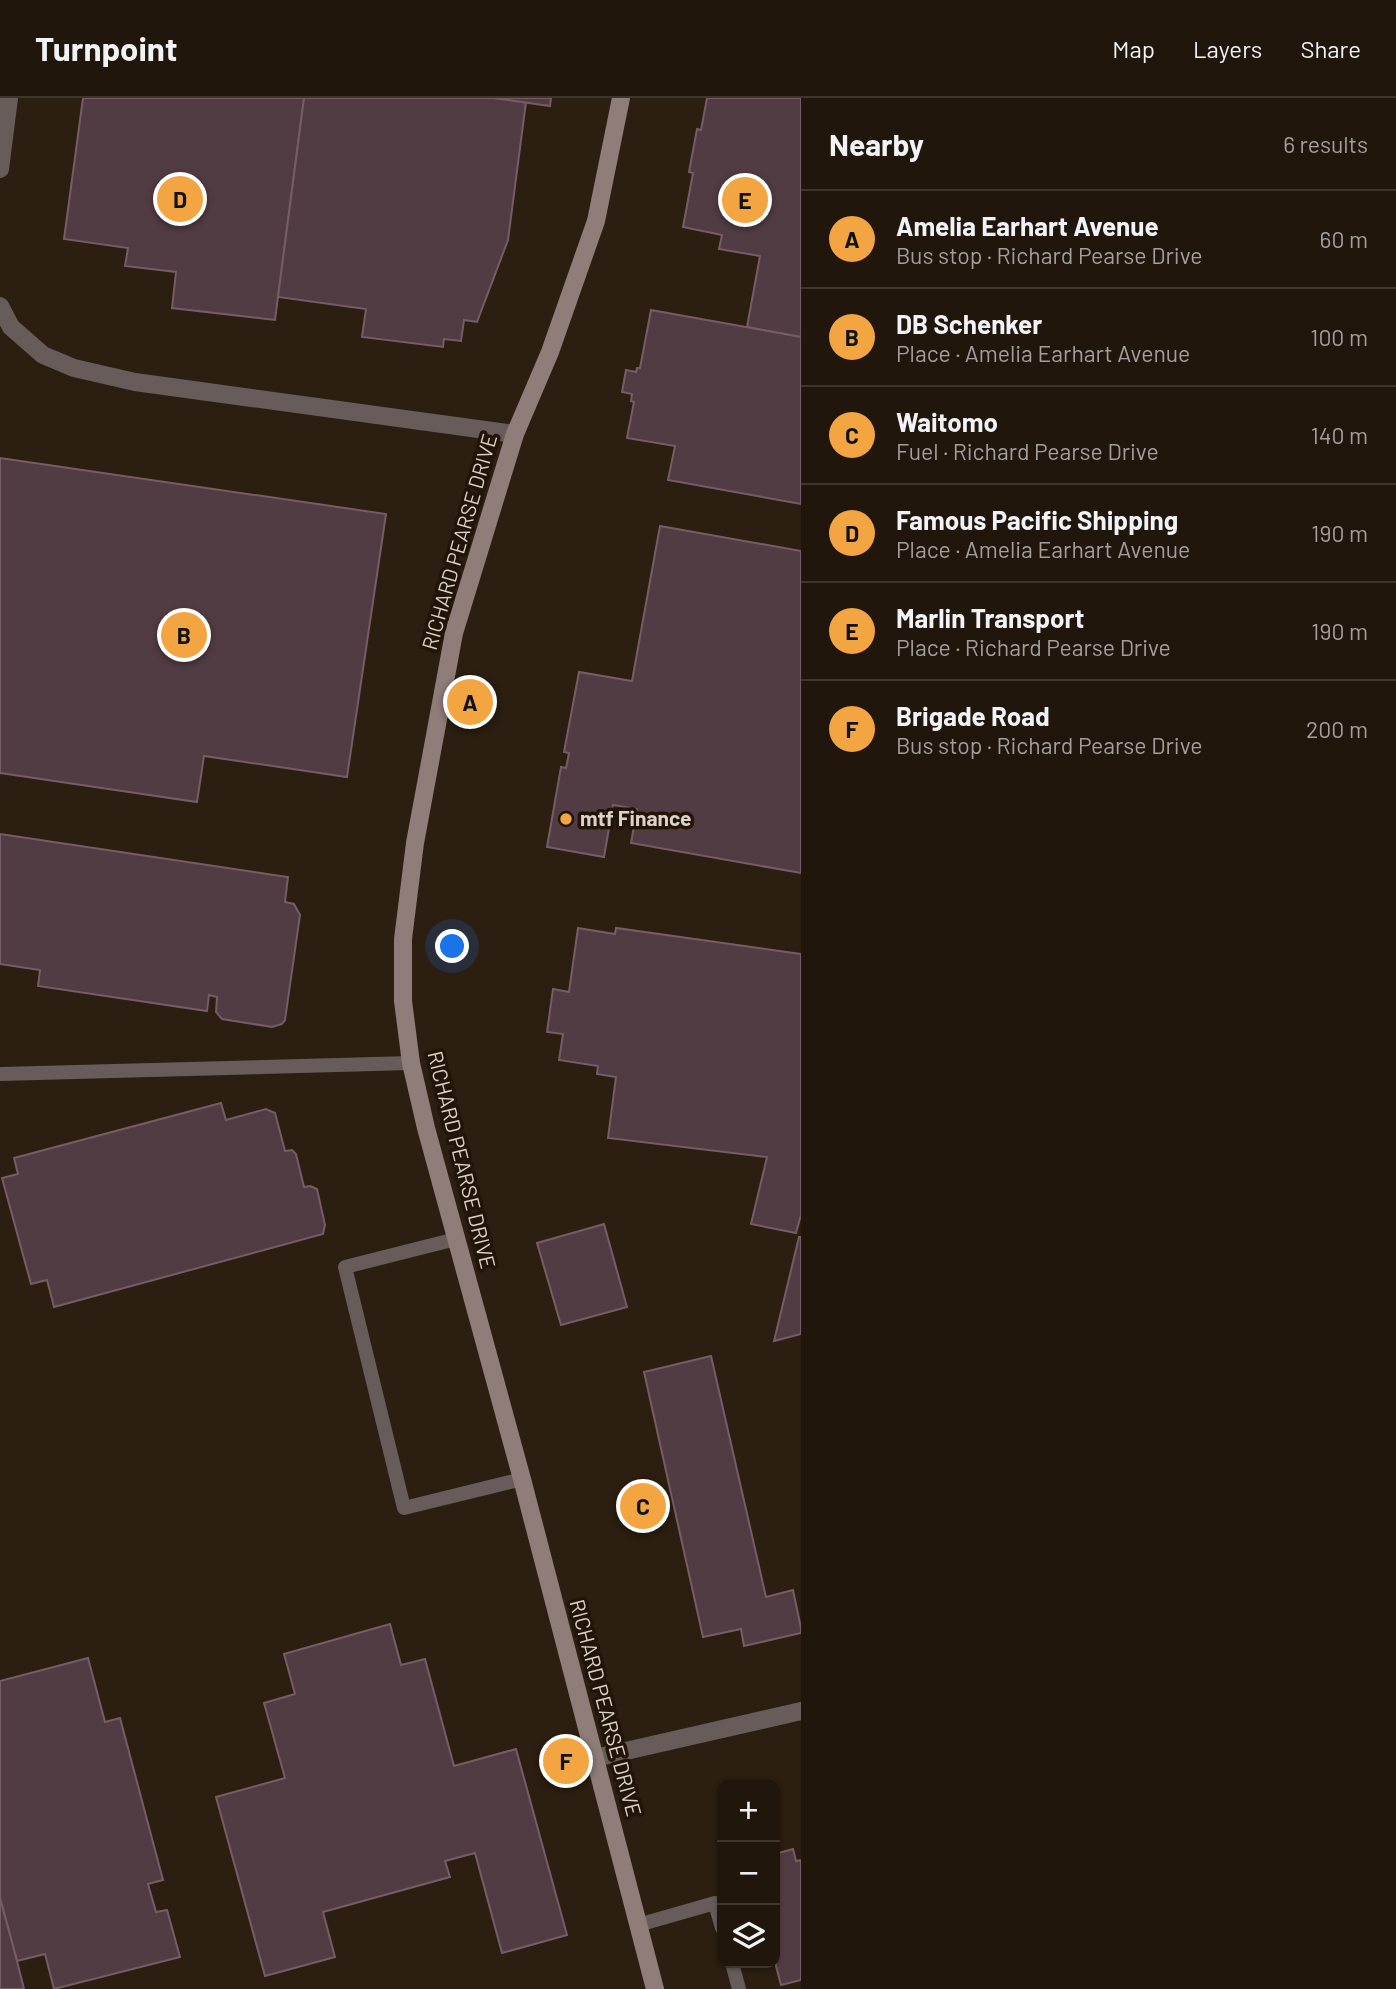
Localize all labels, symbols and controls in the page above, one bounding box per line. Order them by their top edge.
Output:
text: Turnpoint [35,28,177,68]
text: Map [1112,34,1155,63]
text: Layers [1193,34,1262,63]
text: Share [1300,34,1361,63]
text: Nearby [829,126,924,162]
text: 6 results [1283,130,1368,158]
pin: D [157,173,203,225]
pin: E [722,174,768,226]
text: Amelia Earhart Avenue [896,210,1159,241]
text: A [844,225,860,253]
text: 60 m [1320,225,1368,253]
text: Bus stop · Richard Pearse Drive [896,241,1202,269]
text: DB Schenker [896,308,1042,339]
text: B [845,323,859,351]
text: 100 m [1310,323,1368,351]
text: Place · Amelia Earhart Avenue [896,339,1190,367]
text: Waitomo [896,406,998,437]
text: C [845,421,859,449]
text: 140 m [1311,421,1368,449]
street label: RICHARD PEARSE DRIVE [416,431,501,653]
text: Fuel · Richard Pearse Drive [896,437,1159,465]
text: Famous Pacific Shipping [896,504,1178,535]
text: D [845,519,859,547]
text: 190 m [1311,519,1368,547]
text: Place · Amelia Earhart Avenue [896,535,1190,563]
text: Marlin Transport [896,602,1084,633]
pin: B [161,609,207,661]
text: E [845,617,859,645]
text: 190 m [1311,617,1368,645]
text: Place · Richard Pearse Drive [896,633,1171,661]
pin: A [447,676,493,728]
text: Brigade Road [896,700,1050,731]
text: F [846,715,858,743]
text: 200 m [1306,715,1368,743]
text: Bus stop · Richard Pearse Drive [896,731,1202,759]
place label: mtf Finance [580,805,692,830]
marker: mtf Finance [558,811,574,827]
your location [435,929,469,963]
street label: RICHARD PEARSE DRIVE [423,1048,502,1271]
pin: C [620,1480,666,1532]
street label: RICHARD PEARSE DRIVE [565,1596,647,1819]
pin: F [543,1735,589,1787]
map controls [717,1779,780,1968]
button: + [717,1779,780,1842]
button: − [717,1842,780,1905]
button: layers [717,1905,780,1968]

